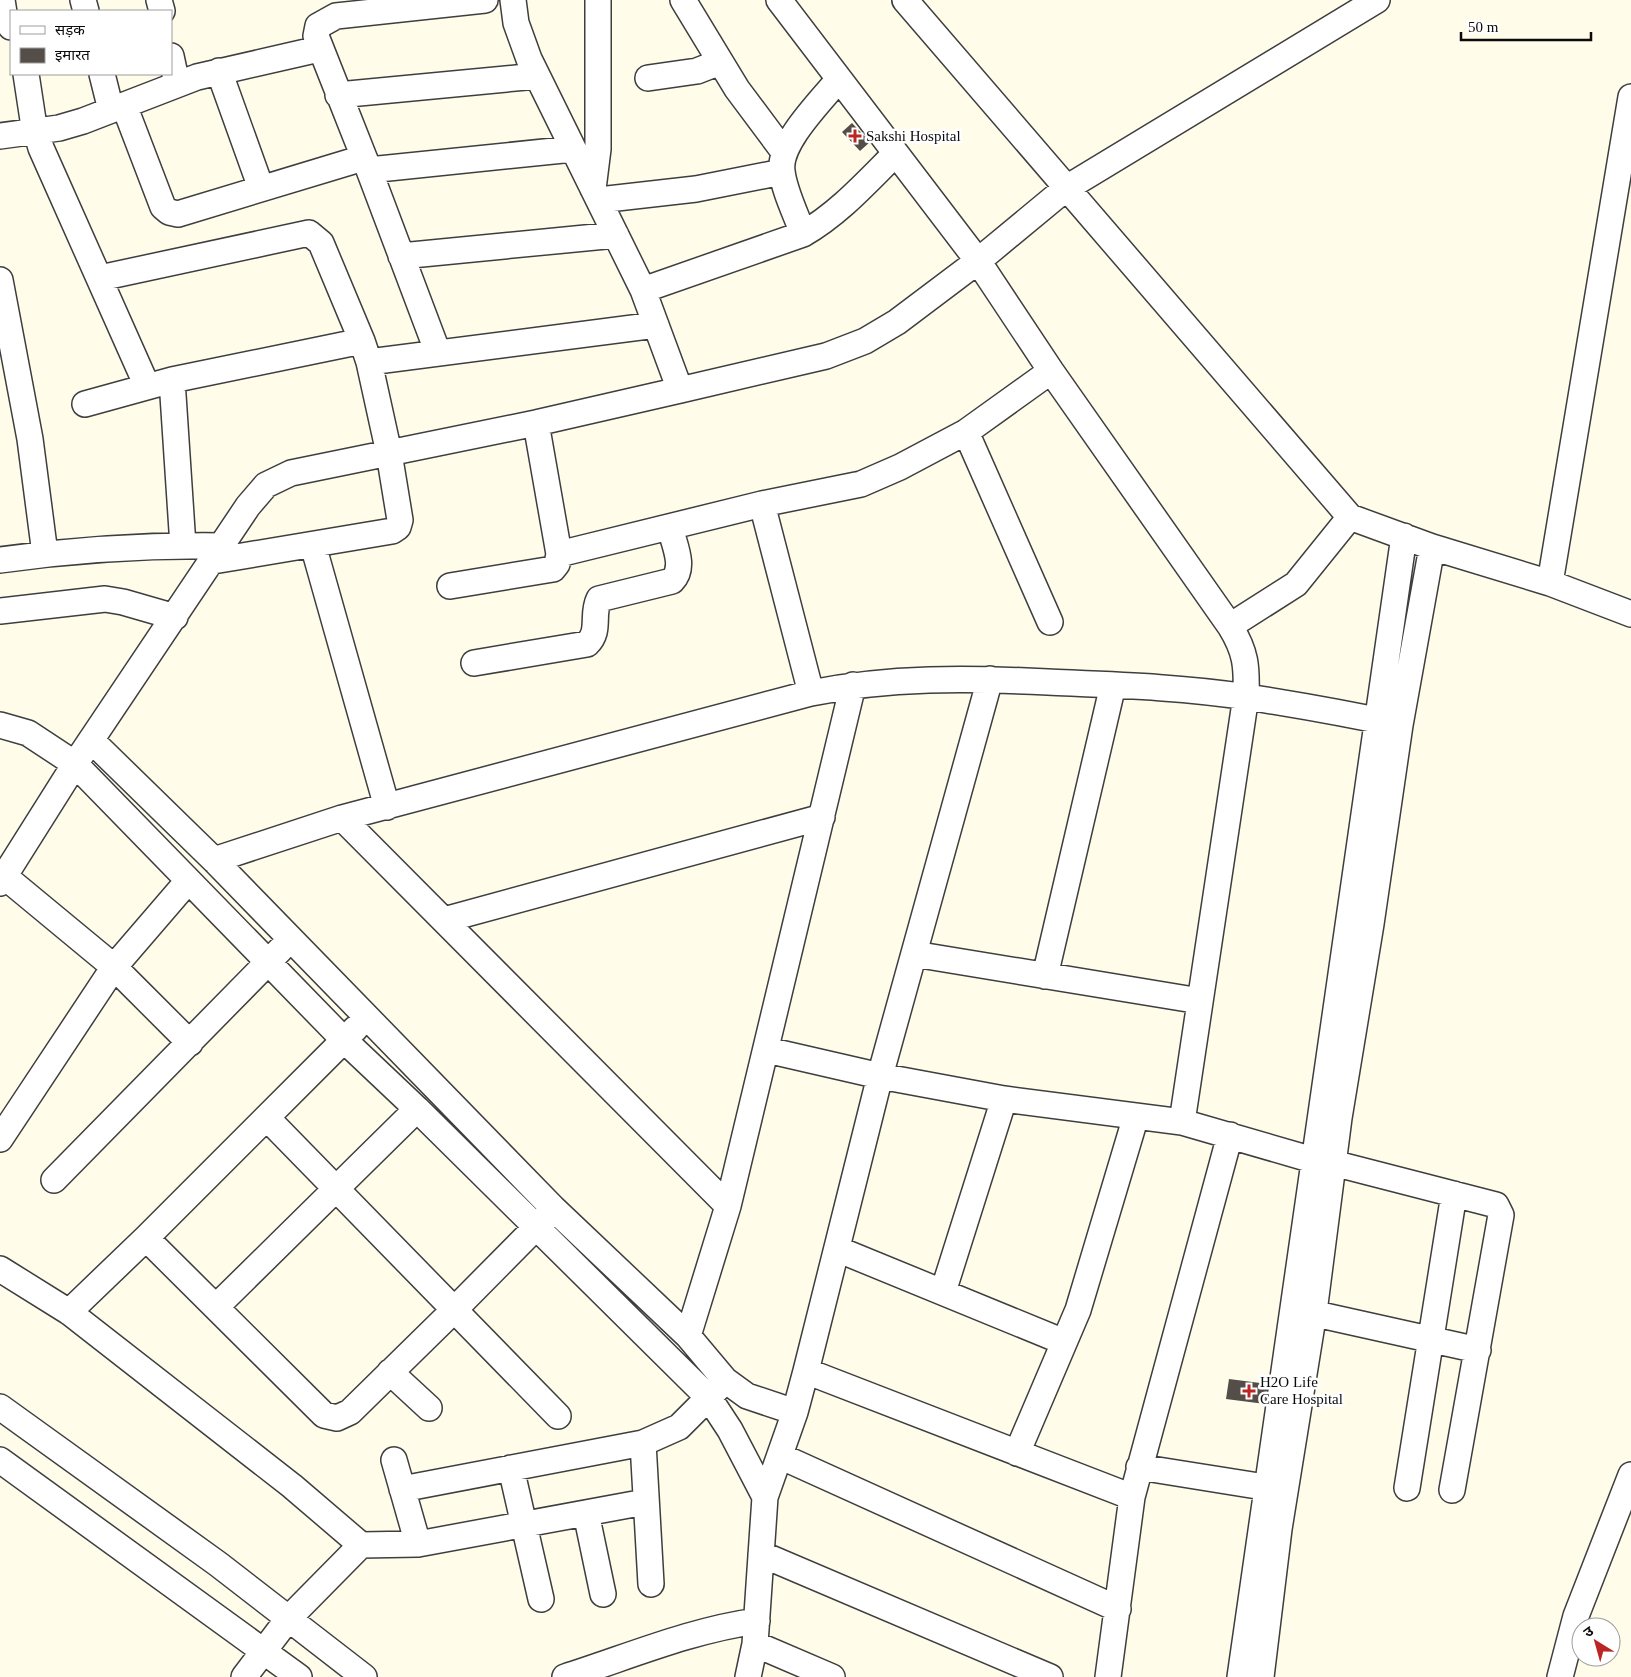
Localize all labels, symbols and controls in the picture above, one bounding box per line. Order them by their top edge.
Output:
legend [10,10,172,75]
scale bar [1461,10,1591,42]
text: 50 m [1468,19,1499,35]
text: सड़क [55,22,85,38]
text: इमारत [55,47,90,63]
place label: Sakshi Hospital [866,128,961,144]
marker: Sakshi Hospital [848,129,862,143]
place label: H2O Life Care Hospital [1260,1374,1343,1407]
marker: H2O Life Care Hospital [1242,1384,1256,1398]
north arrow [1571,1617,1621,1667]
text: उ [1581,1623,1597,1640]

